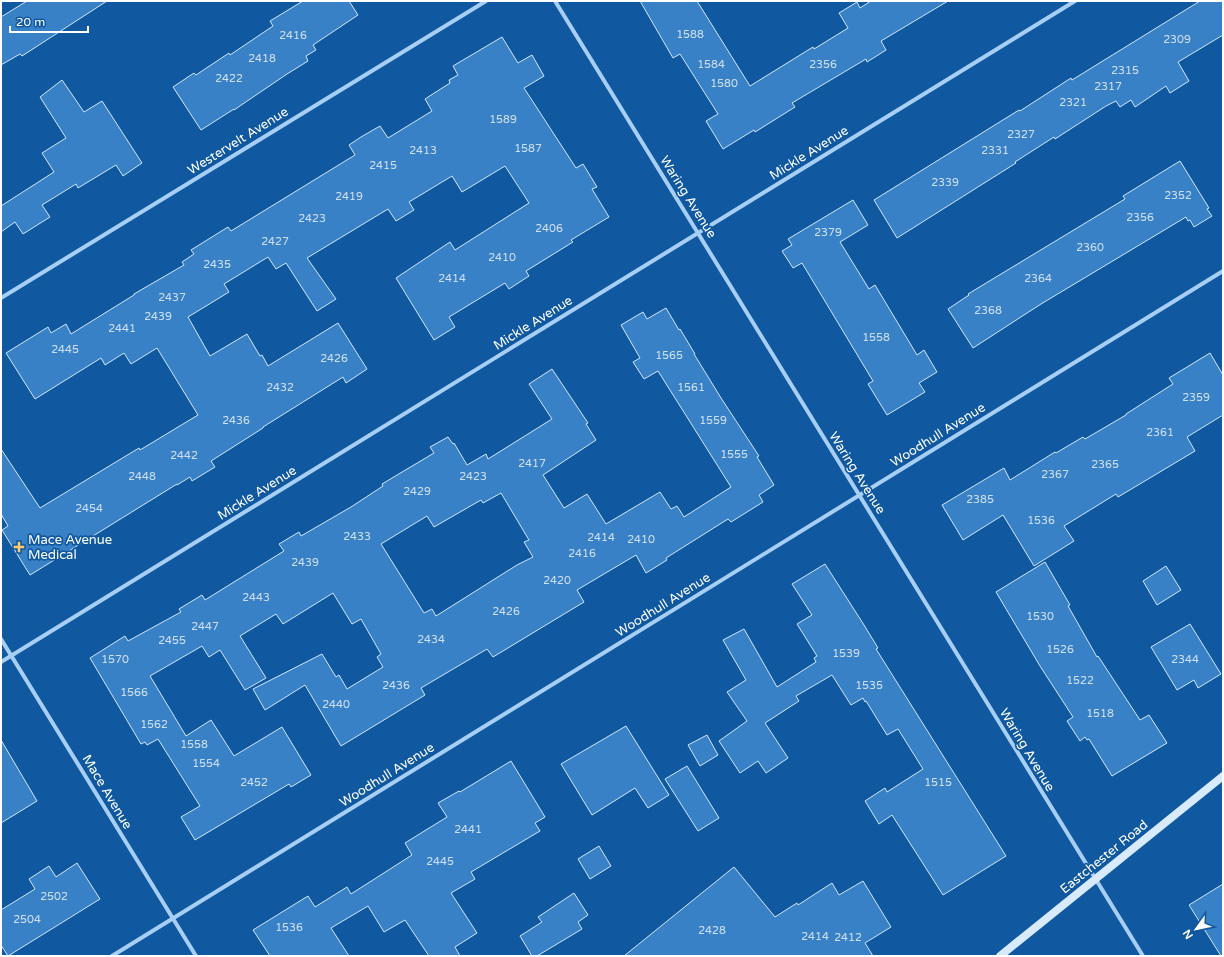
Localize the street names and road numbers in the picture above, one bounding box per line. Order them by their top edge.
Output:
street label: Westervelt Avenue [185,104,291,178]
street label: Mickle Avenue [767,122,851,184]
street label: Waring Avenue [656,153,720,241]
street label: Mickle Avenue [491,292,575,354]
street label: Woodhull Avenue [888,399,988,471]
street label: Waring Avenue [825,429,889,517]
street label: Mickle Avenue [215,462,299,524]
street label: Woodhull Avenue [613,569,713,641]
street label: Waring Avenue [996,706,1058,794]
street label: Woodhull Avenue [337,739,437,811]
street label: Mace Avenue [79,752,135,832]
street label: Eastchester Road [1057,817,1151,897]

